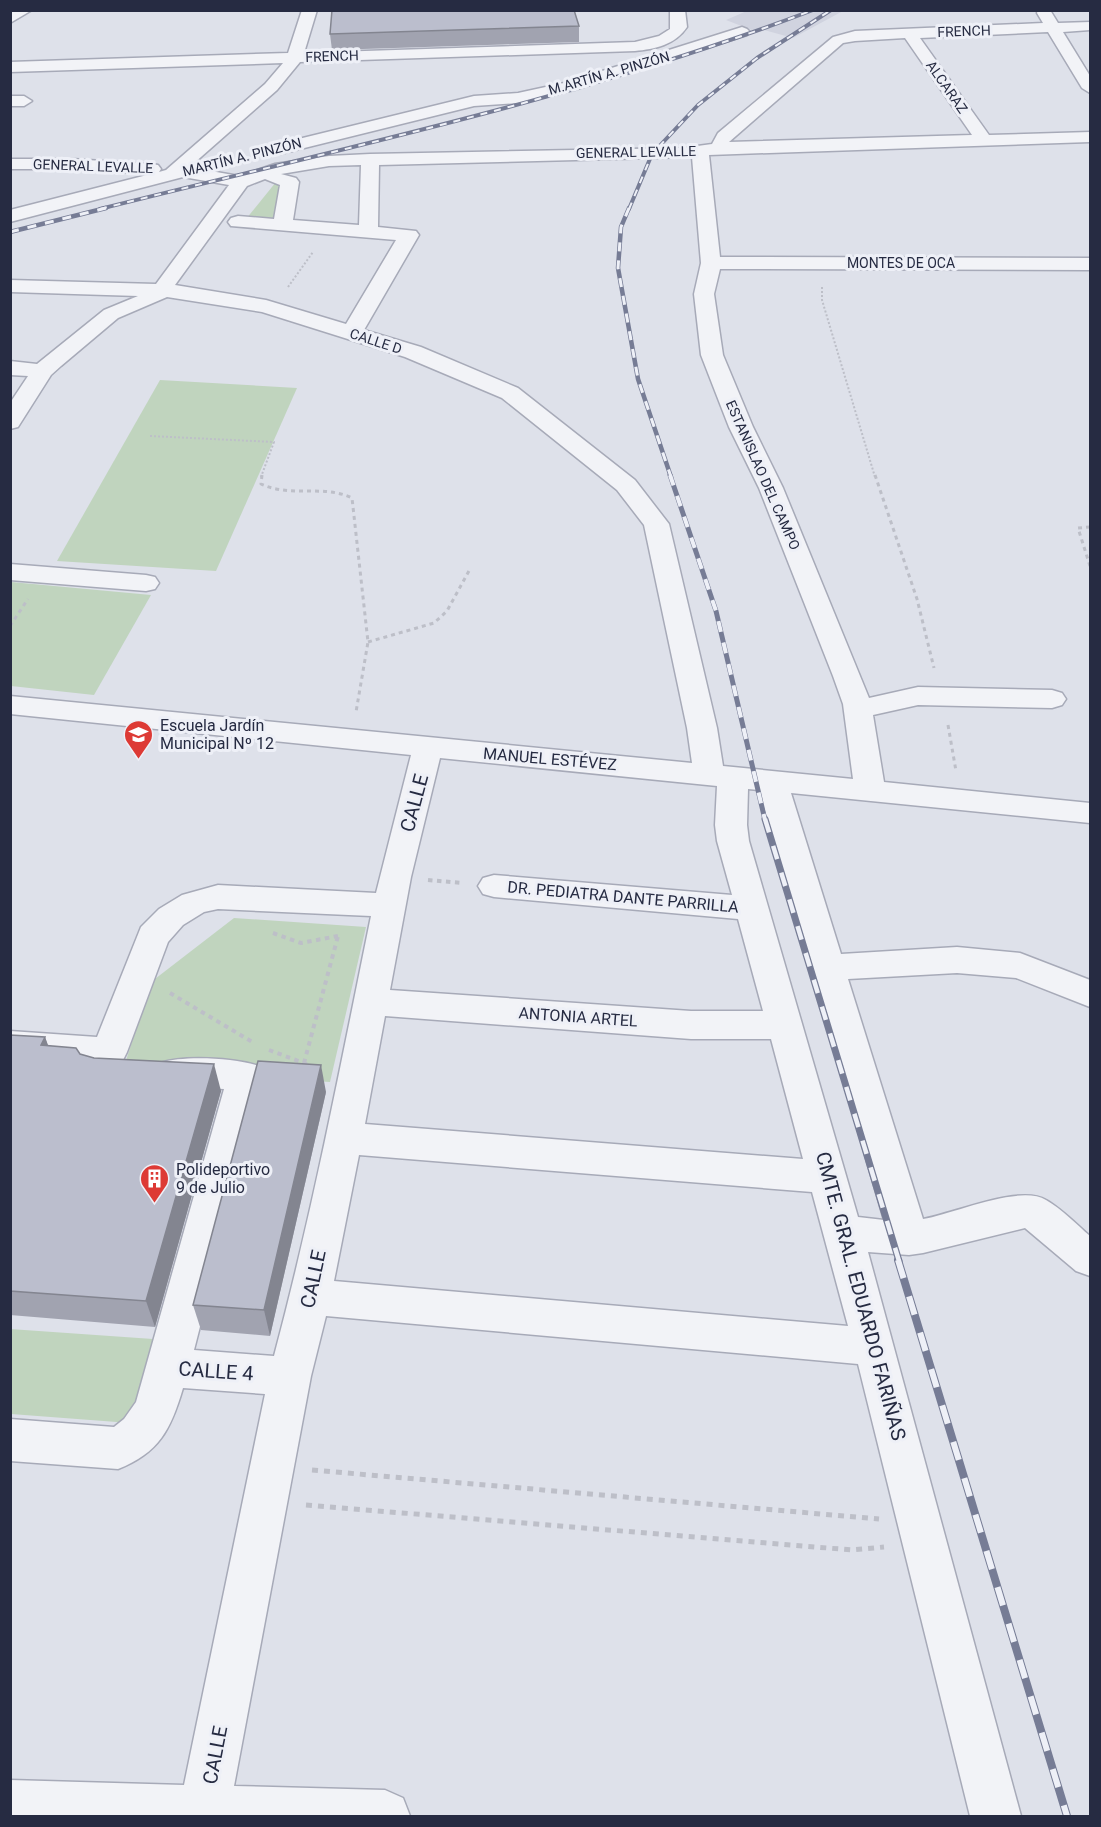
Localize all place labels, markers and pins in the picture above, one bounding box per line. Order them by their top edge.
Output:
place label: Escuela Jardín Municipal Nº 12 [160,716,274,753]
school or university icon: Escuela Jardín Municipal Nº 12 [123,718,155,760]
place label: Polideportivo 9 de Julio [176,1160,270,1197]
building icon: Polideportivo 9 de Julio [139,1162,171,1204]

